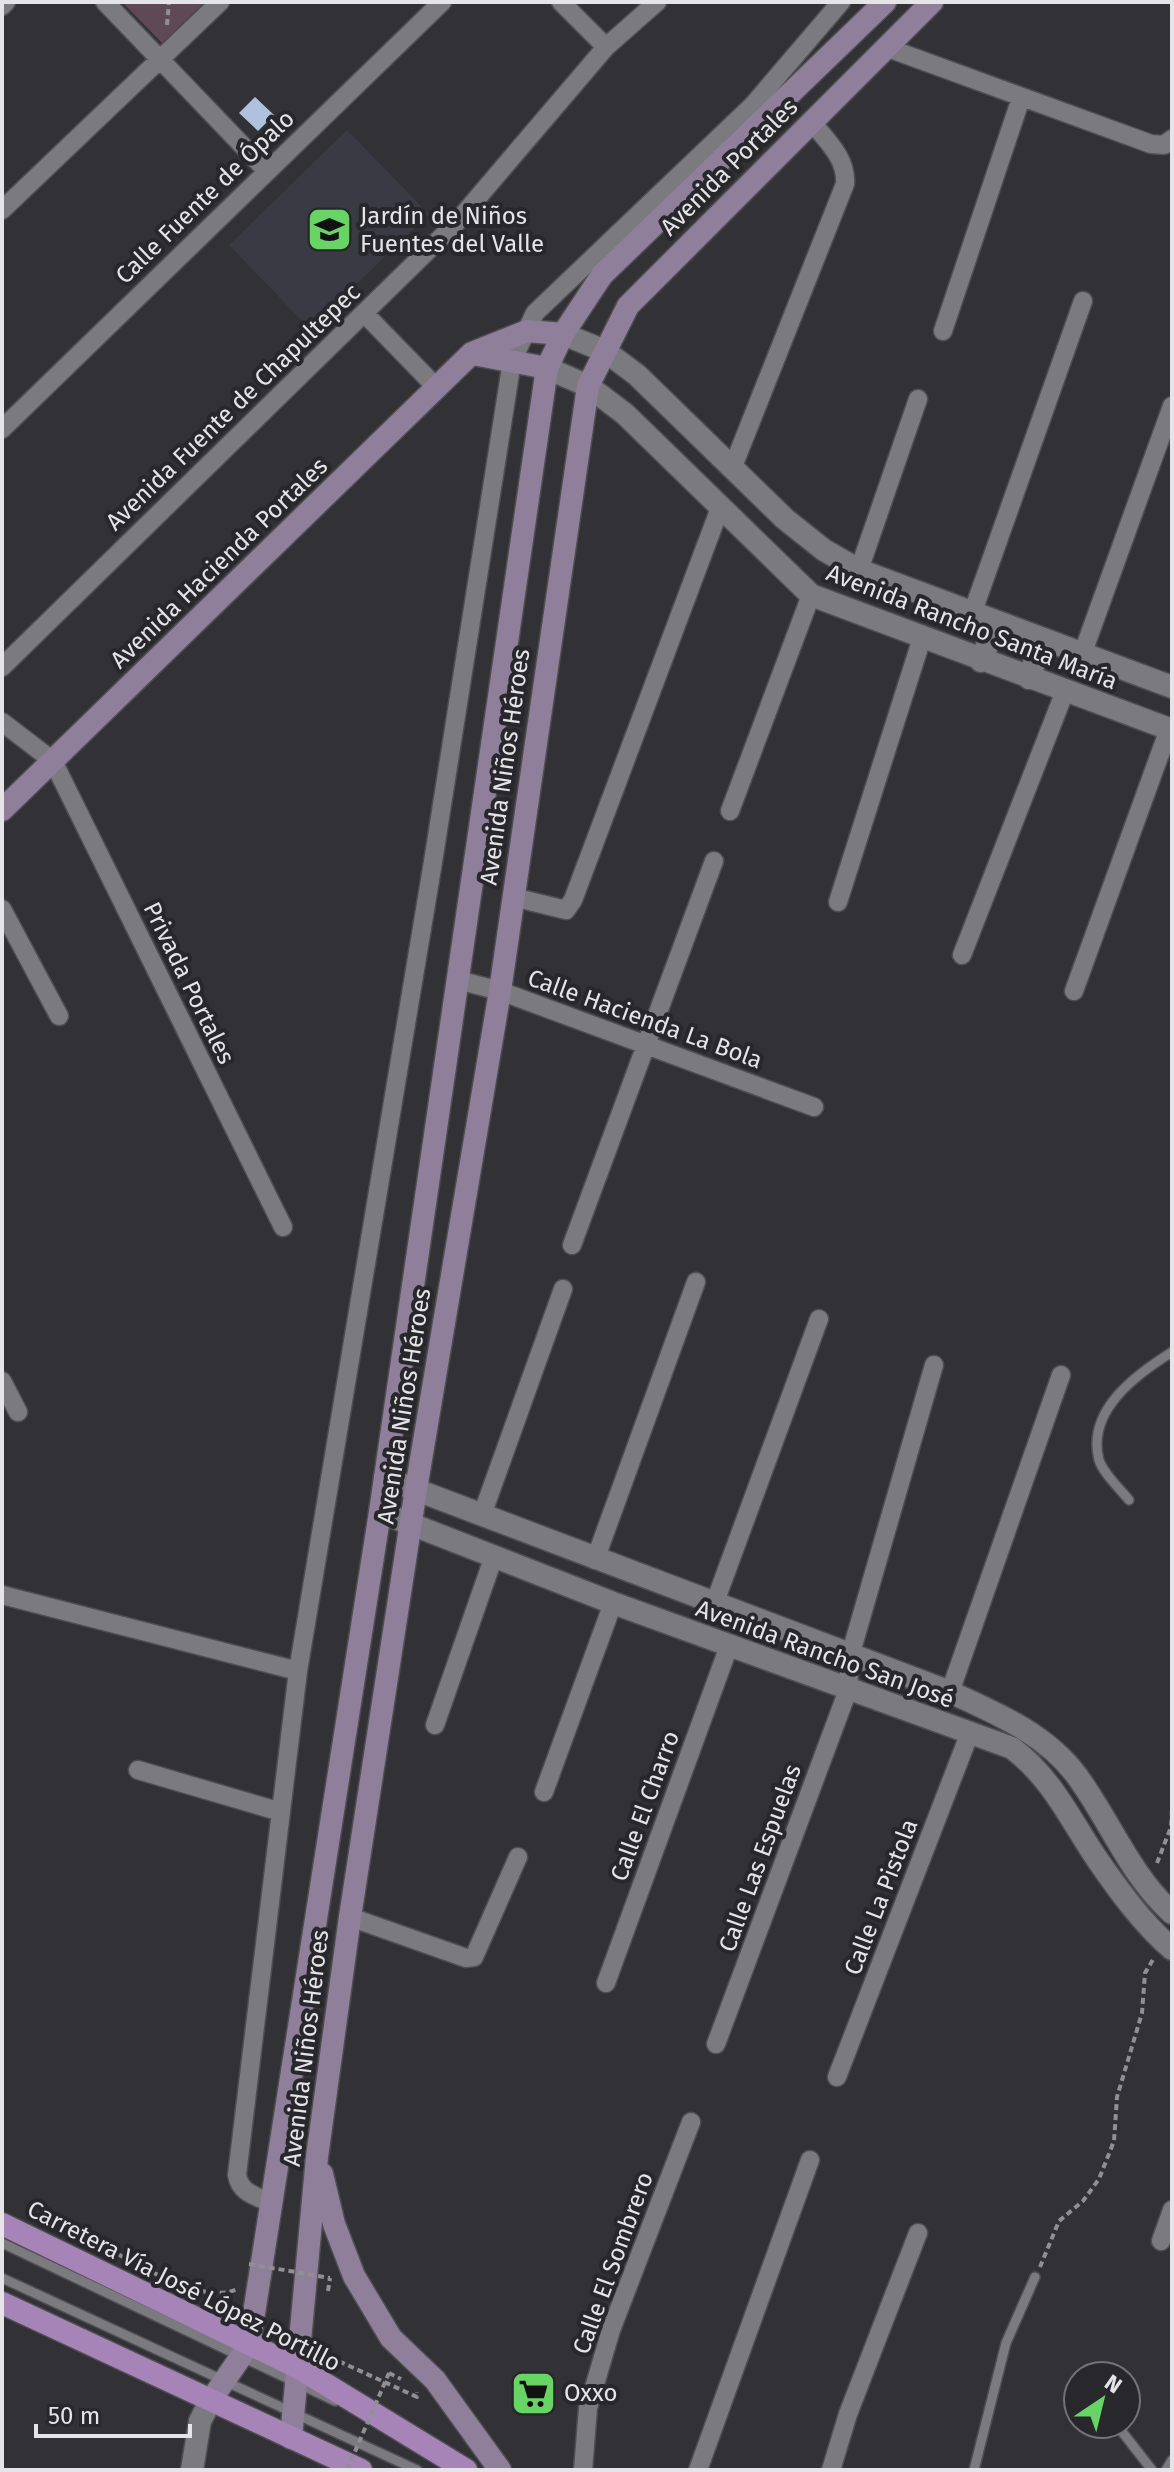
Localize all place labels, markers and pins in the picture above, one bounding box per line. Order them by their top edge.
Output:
place label: Jardín de Niños Fuentes del Valle [360,202,544,258]
school or university icon: Jardín de Niños Fuentes del Valle [305,206,353,254]
supermarket icon: Oxxo [509,2369,557,2417]
place label: Oxxo [564,2379,617,2407]

